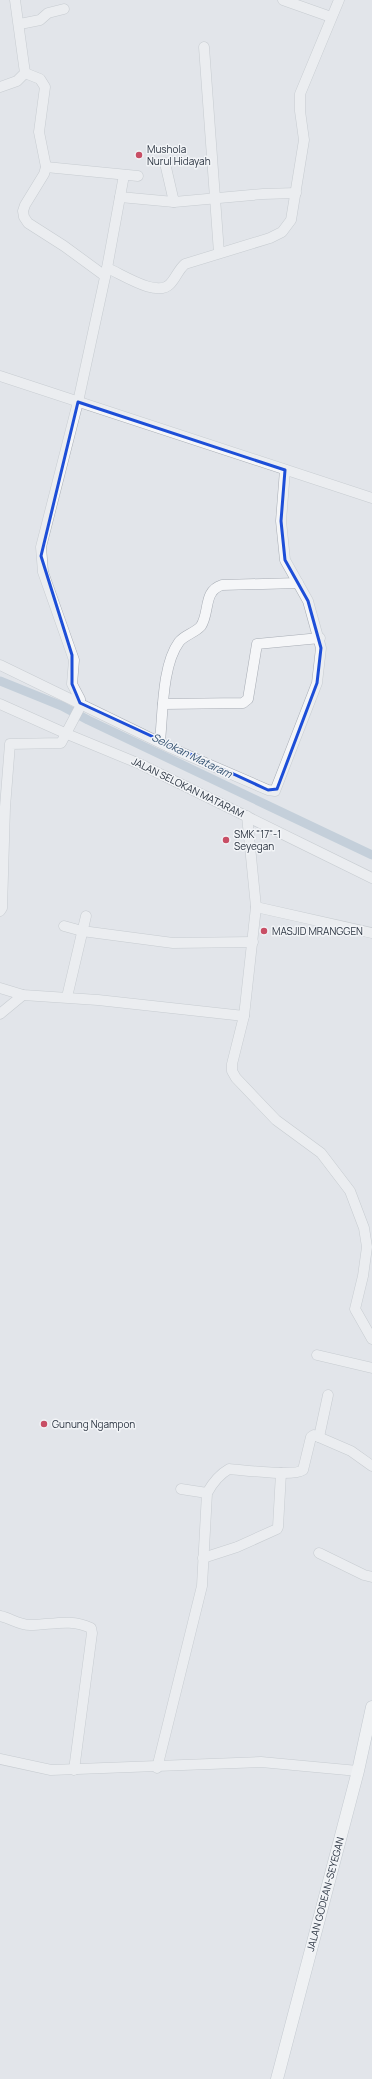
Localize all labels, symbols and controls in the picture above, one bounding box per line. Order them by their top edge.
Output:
place label: Mushola Nurul Hidayah [147,142,211,168]
marker: Mushola Nurul Hidayah [134,150,144,160]
water label: Selokan Mataram [149,729,235,781]
street label: JALAN SELOKAN MATARAM [129,754,247,820]
place label: SMK "17"-1 Seyegan [234,827,281,853]
marker: SMK "17"-1 Seyegan [221,835,231,845]
place label: MASJID MRANGGEN [272,924,363,938]
marker: MASJID MRANGGEN [259,926,269,936]
place label: Gunung Ngampon [52,1417,135,1431]
marker: Gunung Ngampon [39,1419,49,1429]
street label: JALAN GODEAN-SEYEGAN [303,1835,347,1953]

